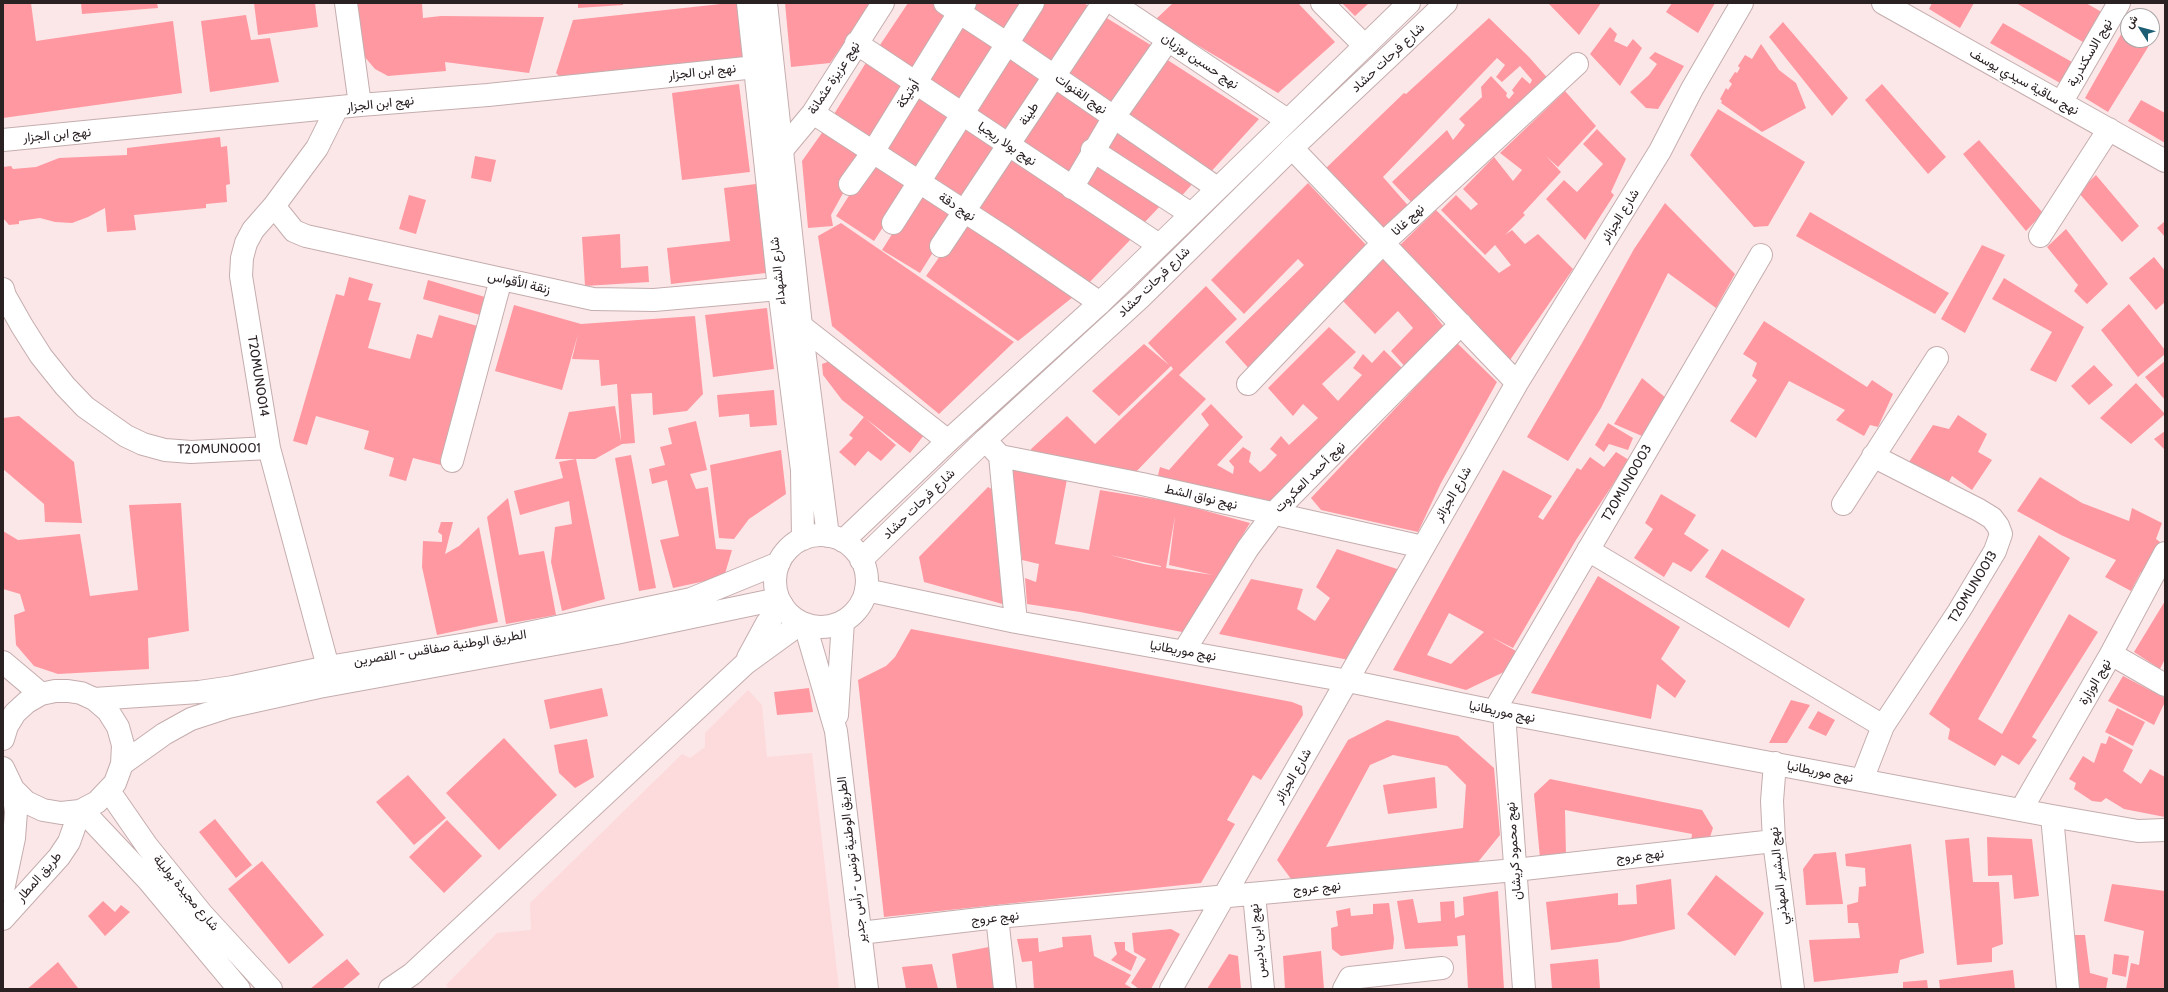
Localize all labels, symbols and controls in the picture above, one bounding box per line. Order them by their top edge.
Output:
north arrow [2120,8,2160,48]
text: ش [2122,12,2141,31]
street label: نهج الاسكندرية [2064,16,2116,90]
street label: شارع فرحات حشاد [1348,20,1428,96]
street label: نهج حسين بوزيان [1159,30,1241,92]
street label: نهج عزيزة عثمانة [805,38,863,118]
street label: نهج ساقية سيدي يوسف [1966,45,2082,119]
street label: نهج ابن الجزار [667,61,737,83]
street label: نهج القنوات [1052,70,1110,118]
street label: أوتيكة [893,77,923,111]
street label: نهج ابن الجزار [345,93,415,115]
street label: طينة [1016,100,1042,128]
street label: نهج بولا ريجيا [975,119,1039,169]
street label: نهج ابن الجزار [22,124,92,146]
street label: شارع الجزائر [1597,186,1643,246]
street label: نهج دقة [936,189,978,225]
street label: نهج غانا [1388,201,1428,239]
street label: شارع الشهداء [767,236,789,306]
street label: شارع فرحات حشاد [1115,243,1193,321]
street label: زنقة الأقواس [486,268,552,298]
street label: T20MUN0014 [244,334,272,418]
street label: نهج أحمد العكروت [1271,438,1349,516]
street label: T20MUN0001 [177,440,261,458]
street label: T20MUN0003 [1599,442,1655,524]
street label: شارع الجزائر [1431,464,1475,524]
street label: شارع فرحات حشاد [880,465,958,543]
street label: نهج نواق الشط [1163,481,1239,513]
street label: T20MUN0013 [1945,548,2001,626]
street label: الطريق الوطنية صفاقس - القصرين [352,627,528,669]
street label: نهج موريطانيا [1149,637,1217,665]
street label: نهج الوزارة [2076,656,2114,708]
street label: نهج موريطانيا [1467,698,1537,726]
street label: شارع الجزائر [1271,746,1315,806]
street label: نهج موريطانيا [1785,758,1855,786]
street label: الطريق الوطنية تونس - رأس جدير [834,776,870,944]
street label: نهج محمود كريشان [1503,801,1525,901]
street label: نهج البشير المهذبي [1766,826,1792,926]
street label: نهج عروج [1615,846,1665,866]
street label: طريق المطار [13,849,65,905]
street label: شارع مجيدة بوليلة [150,852,222,934]
street label: نهج عروج [1292,878,1342,898]
street label: نهج ابن باديس [1246,903,1270,979]
street label: نهج عروج [970,908,1020,928]

